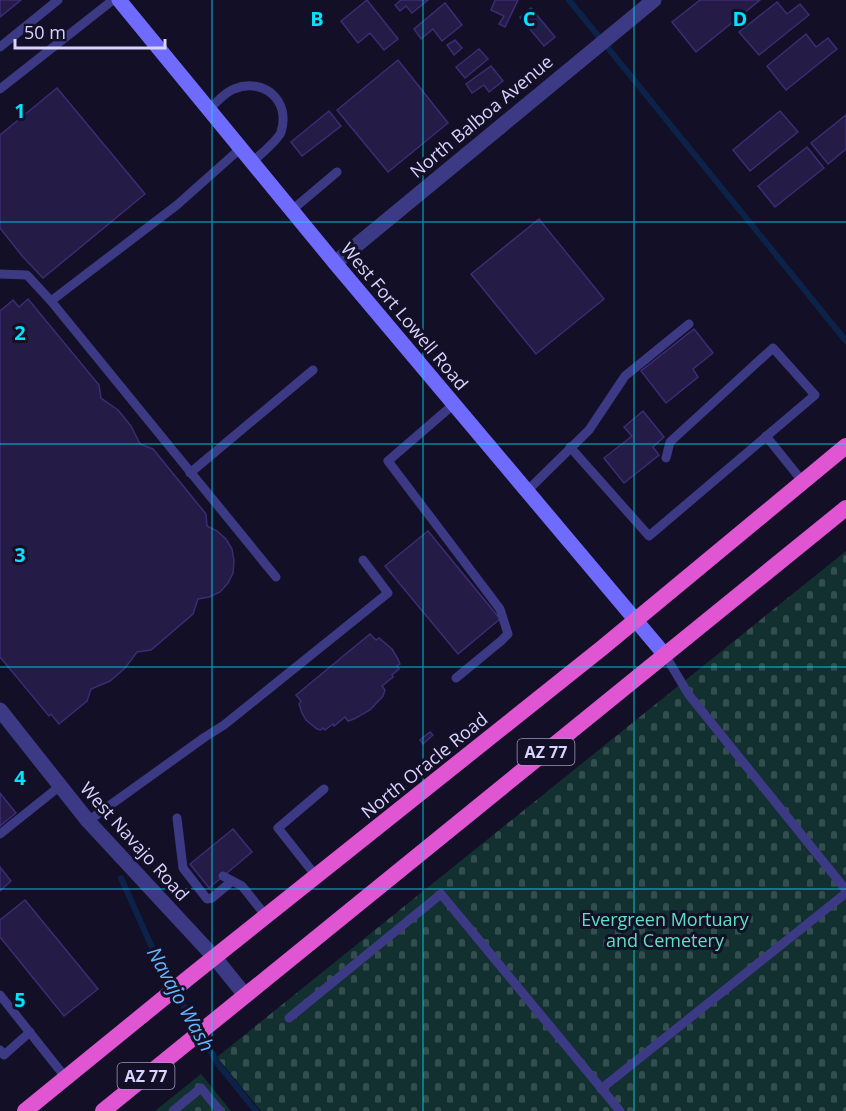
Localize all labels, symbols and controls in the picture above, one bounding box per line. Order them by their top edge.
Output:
text: B [310,5,324,32]
text: C [523,5,536,32]
text: D [733,5,747,32]
scale bar [15,12,165,50]
text: 50 m [24,20,66,44]
street label: North Balboa Avenue [405,49,557,183]
text: 1 [14,97,26,124]
street label: West Fort Lowell Road [336,237,474,395]
text: 2 [14,319,26,346]
text: 3 [14,541,26,568]
street label: North Oracle Road [356,707,492,823]
road number: AZ 77 [518,739,574,765]
text: 4 [14,764,26,791]
street label: West Navajo Road [75,777,195,905]
park label: Evergreen Mortuary and Cemetery [581,907,750,952]
water label: Navajo Wash [141,942,221,1056]
text: 5 [14,986,26,1013]
road number: AZ 77 [118,1063,174,1089]

